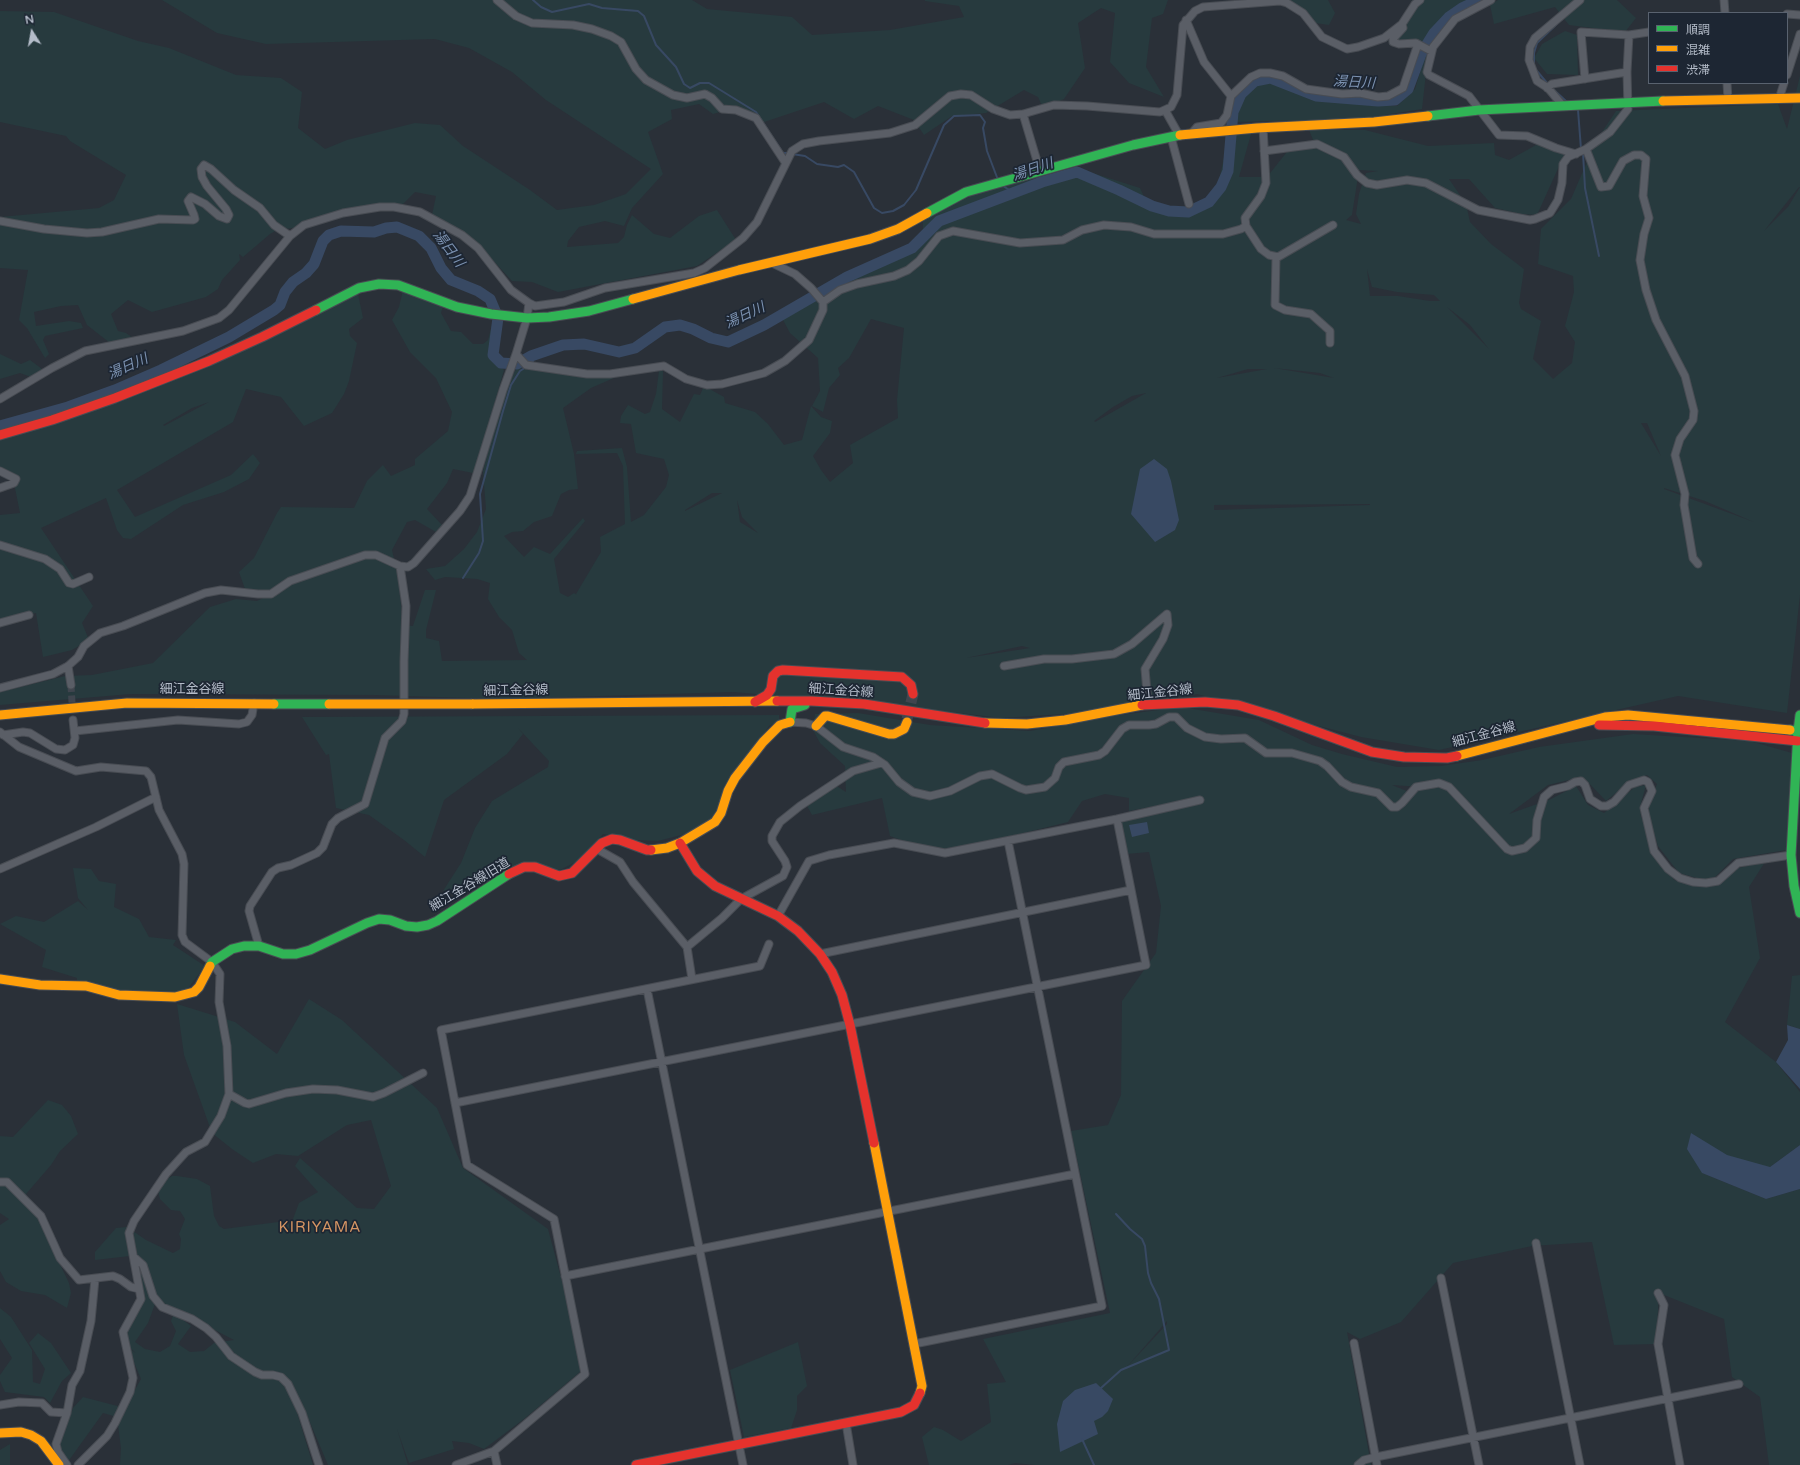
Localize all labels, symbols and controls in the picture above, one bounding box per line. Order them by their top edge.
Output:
north arrow [12,12,52,52]
legend [1648,12,1788,84]
text: N [24,13,35,27]
text: 順調 [1686,23,1710,37]
text: 混雑 [1686,43,1710,57]
text: 渋滞 [1686,63,1710,77]
water label: 湯日川 [1333,74,1375,92]
water label: 湯日川 [1010,155,1056,185]
water label: 湯日川 [429,227,467,271]
water label: 湯日川 [722,300,768,332]
water label: 湯日川 [105,351,151,383]
street label: 細江金谷線 [808,681,874,701]
street label: 細江金谷線 [160,682,224,698]
street label: 細江金谷線 [1127,682,1193,704]
street label: 細江金谷線 [483,683,549,699]
street label: 細江金谷線 [1451,719,1517,751]
street label: 細江金谷線旧道 [427,855,513,915]
district label: KIRIYAMA [279,1219,361,1237]

